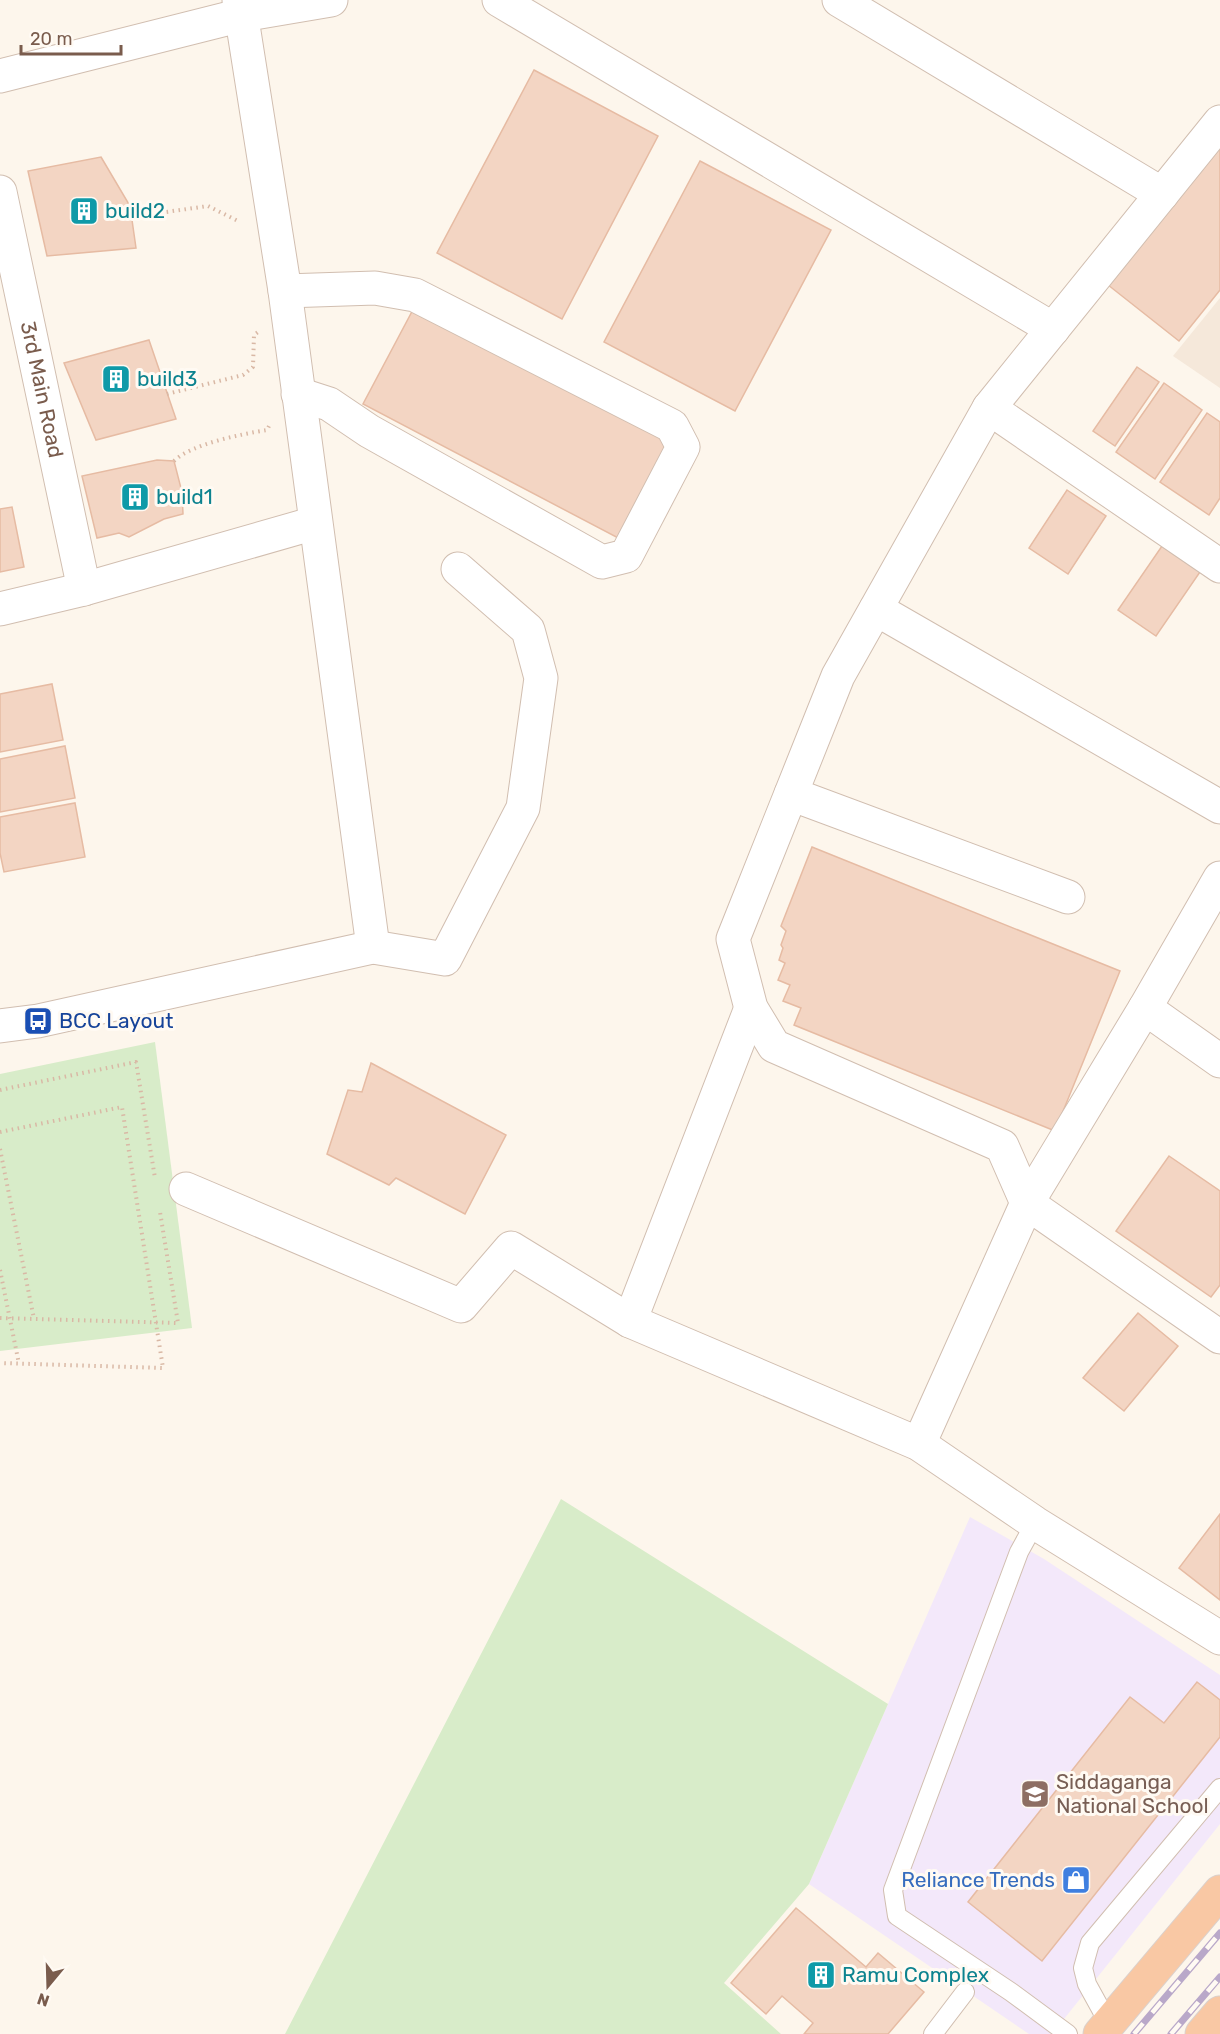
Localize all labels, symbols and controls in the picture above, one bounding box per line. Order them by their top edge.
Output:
scale bar [21,18,122,56]
text: 20 m [30,28,72,50]
building icon: build2 [68,195,100,227]
place label: build2 [105,198,165,223]
street label: 3rd Main Road [16,319,69,460]
building icon: build3 [100,363,132,395]
place label: build3 [137,366,197,391]
building icon: build1 [119,481,151,513]
place label: build1 [156,484,213,509]
bus stop icon: BCC Layout [22,1005,54,1037]
place label: BCC Layout [59,1008,173,1033]
place label: Siddaganga National School [1056,1769,1209,1818]
school or university icon: Siddaganga National School [1019,1778,1051,1810]
shop icon: Reliance Trends [1060,1864,1092,1896]
place label: Reliance Trends [901,1867,1055,1892]
north arrow [18,1956,78,2016]
building icon: Ramu Complex [805,1959,837,1991]
place label: Ramu Complex [842,1962,989,1987]
text: N [35,1989,52,2011]

